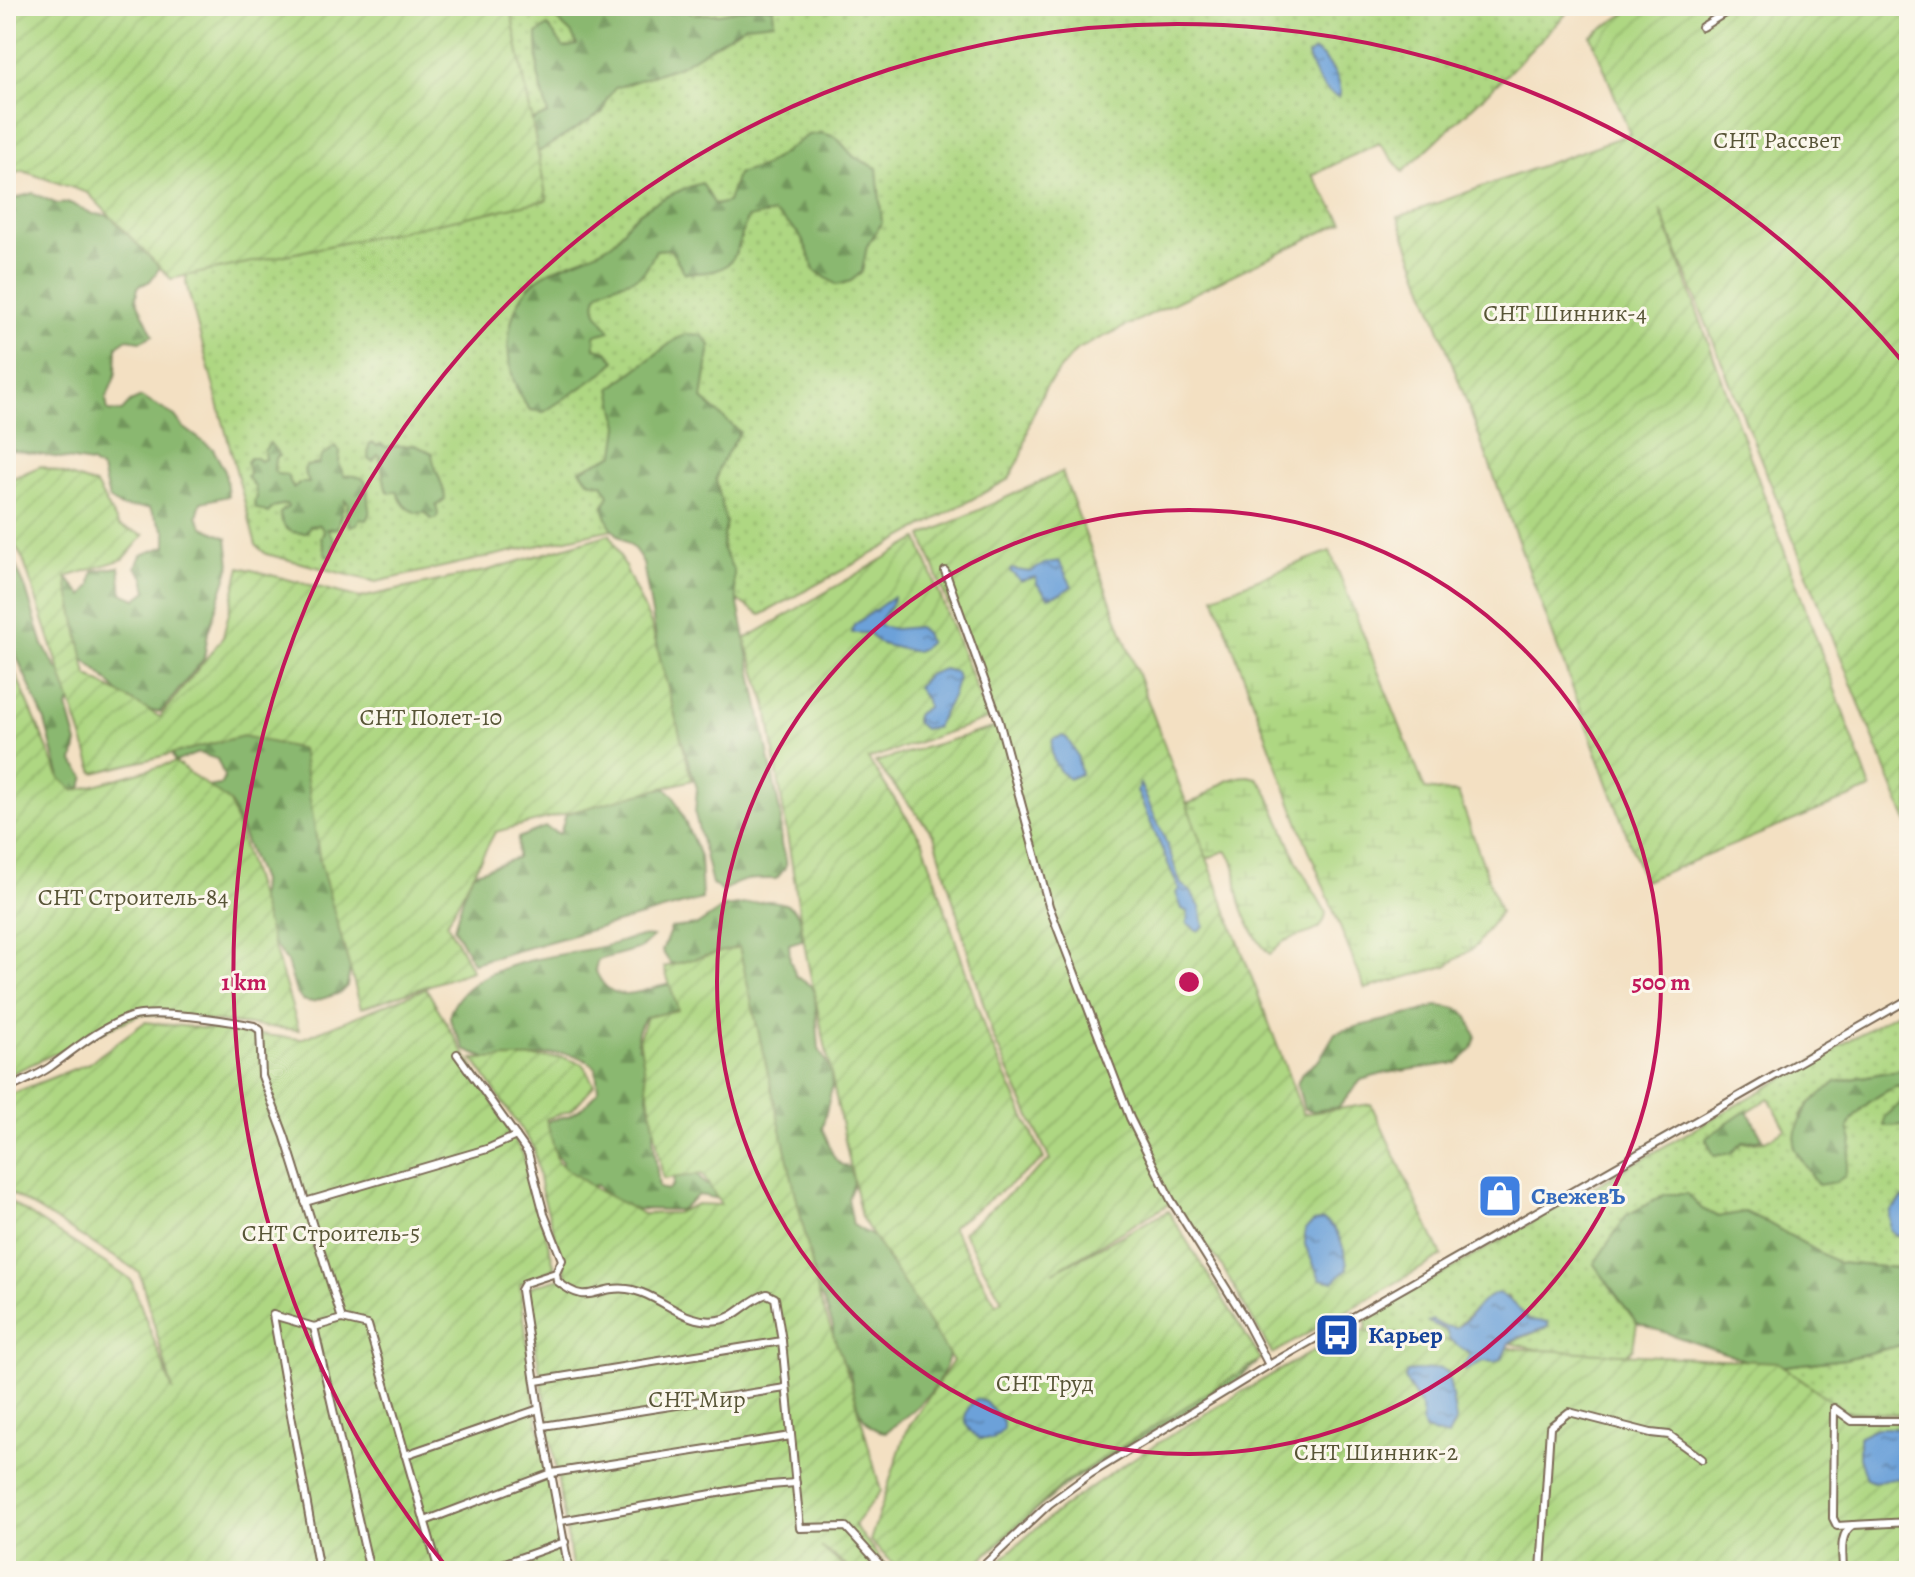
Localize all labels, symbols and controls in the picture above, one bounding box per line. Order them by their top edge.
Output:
park label: СНТ Рассвет [1713,124,1841,156]
park label: СНТ Шинник-4 [1483,297,1647,329]
park label: СНТ Полет-10 [360,701,502,733]
park label: СНТ Строитель-84 [38,881,228,913]
text: 1 km [221,966,267,998]
text: 500 m [1632,966,1690,998]
centre of rings [1175,968,1203,996]
shop icon: СвежевЪ [1476,1172,1524,1220]
place label: СвежевЪ [1531,1180,1625,1212]
park label: СНТ Строитель-5 [242,1217,420,1249]
bus stop icon: Карьер [1313,1311,1361,1359]
place label: Карьер [1368,1319,1443,1351]
park label: СНТ Труд [996,1367,1094,1399]
park label: СНТ Мир [648,1383,746,1415]
park label: СНТ Шинник-2 [1294,1436,1458,1468]

